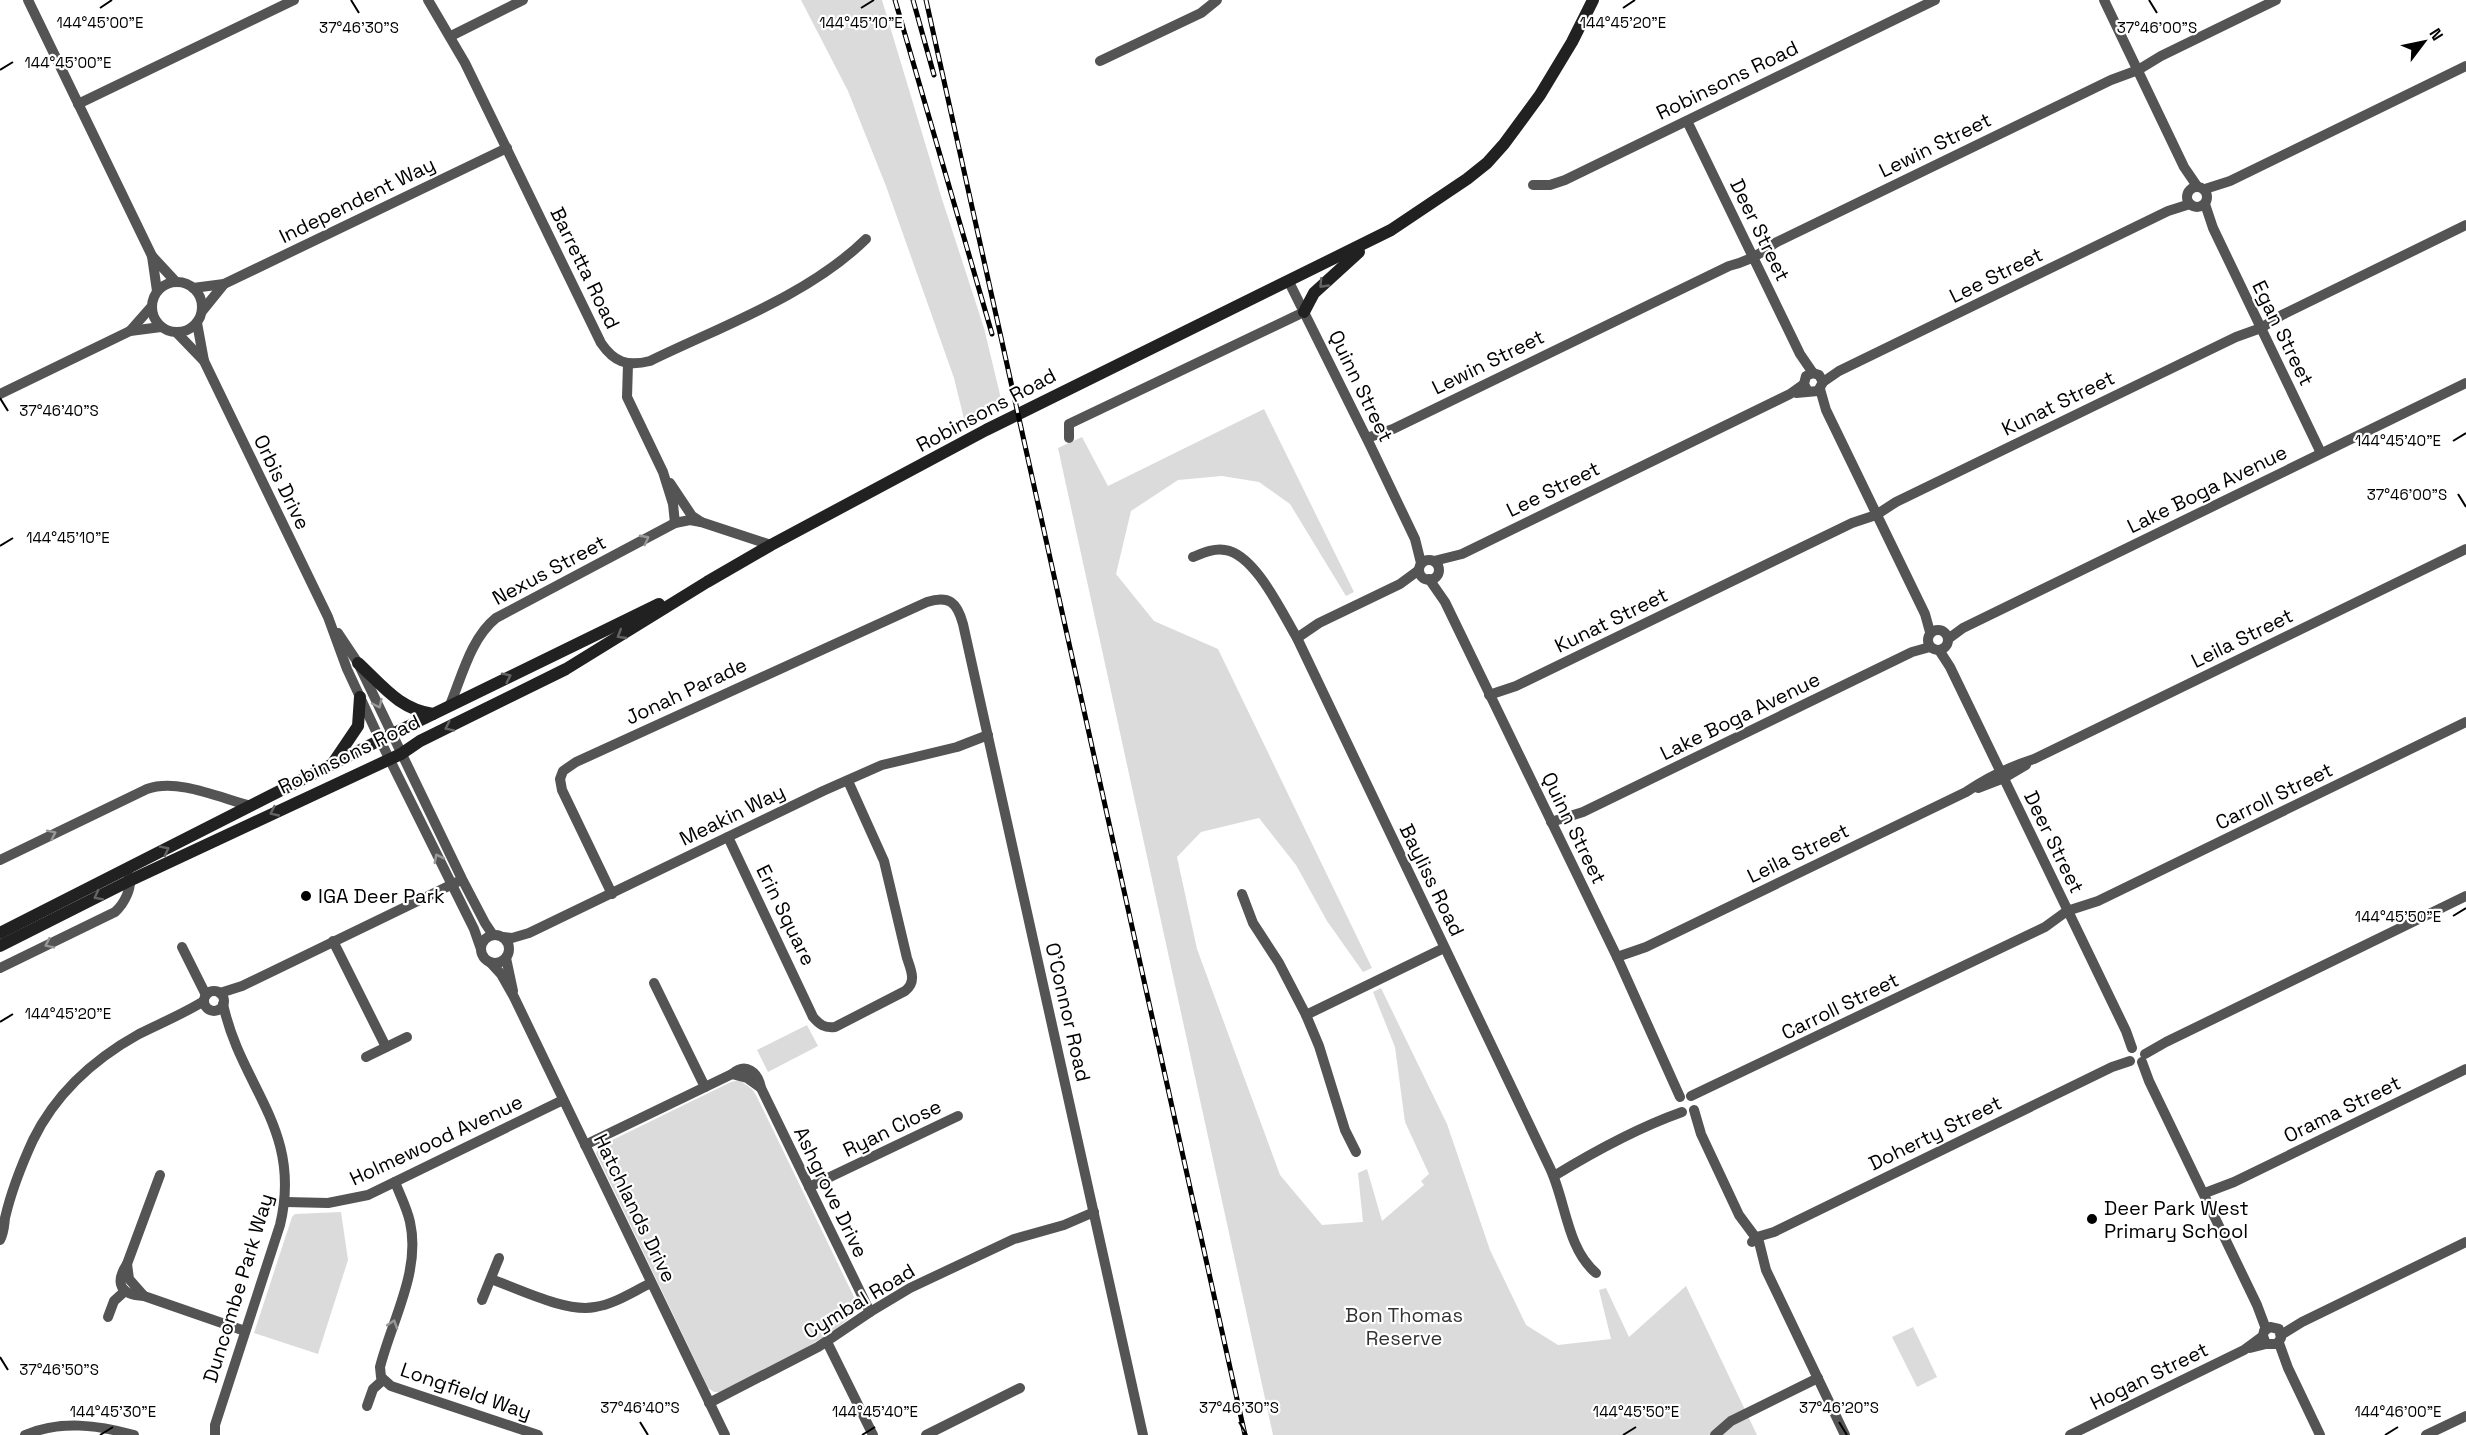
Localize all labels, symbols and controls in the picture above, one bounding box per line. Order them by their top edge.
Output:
north arrow [2394,12,2454,72]
text: 144°45'00"E [57,13,143,32]
text: 144°45'10"E [819,13,903,32]
text: 144°45'20"E [1580,13,1666,32]
text: 37°46'30"S [319,18,399,37]
text: 37°46'00"S [2117,18,2197,37]
text: N [2425,24,2448,44]
street label: Robinsons Road [1652,34,1802,126]
text: 144°45'00"E [25,53,111,72]
street label: Lewin Street [1875,107,1995,183]
street label: Independent Way [275,151,439,249]
street label: Deer Street [1724,175,1796,285]
street label: Barretta Road [544,203,626,333]
street label: Lee Street [1945,241,2047,309]
one-way arrow [1319,276,1330,287]
street label: Egan Street [2246,276,2320,390]
street label: Lewin Street [1428,324,1548,400]
street label: Quinn Street [1323,326,1399,446]
street label: Robinsons Road [911,362,1061,458]
street label: Kunat Street [1997,364,2119,442]
text: 37°46'40"S [19,401,99,420]
street label: Orbis Drive [248,430,316,534]
text: 144°45'40"E [2355,431,2441,450]
street label: Lake Boga Avenue [2123,439,2291,539]
street label: Lee Street [1502,455,1604,523]
text: 37°46'00"S [2367,485,2447,504]
text: 144°45'10"E [26,528,110,547]
street label: Nexus Street [488,529,610,611]
one-way arrow [639,535,649,546]
street label: Kunat Street [1550,581,1672,659]
street label: Leila Street [2187,602,2297,674]
one-way arrow [617,628,627,640]
street label: Jonah Parade [621,651,751,731]
street label: Lake Boga Avenue [1656,666,1824,766]
one-way arrow [501,673,512,684]
one-way arrow [370,698,382,709]
street label: Robinsons Road [274,708,424,800]
one-way arrow [445,719,456,731]
street label: Carroll Street [2211,756,2337,836]
street label: Quinn Street [1536,768,1612,888]
street label: Meakin Way [675,778,789,852]
street label: Deer Street [2018,787,2090,897]
one-way arrow [270,805,281,817]
street label: Leila Street [1743,817,1853,889]
street label: Bayliss Road [1394,820,1470,940]
one-way arrow [46,830,57,842]
one-way arrow [158,846,169,857]
one-way arrow [433,853,445,864]
street label: Erin Square [750,860,822,970]
place label: IGA Deer Park [318,883,445,909]
one-way arrow [94,889,105,900]
marker: IGA Deer Park [299,889,313,903]
text: 144°45'50"E [2355,907,2441,926]
one-way arrow [44,937,55,949]
street label: O'Connor Road [1039,940,1097,1084]
street label: Carroll Street [1777,966,1903,1046]
text: 144°45'20"E [25,1004,111,1023]
street label: Orama Street [2279,1069,2405,1149]
street label: Holmewood Avenue [345,1088,527,1192]
street label: Doherty Street [1864,1090,2006,1176]
street label: Ryan Close [839,1093,945,1163]
street label: Ashgrove Drive [788,1122,874,1262]
street label: Hatchlands Drive [588,1129,682,1287]
street label: Duncombe Park Way [197,1190,279,1386]
place label: Deer Park West Primary School [2104,1195,2249,1244]
marker: Deer Park West Primary School [2085,1212,2099,1226]
street label: Cymbal Road [798,1257,920,1345]
park label: Bon Thomas Reserve [1345,1302,1463,1351]
one-way arrow [386,1319,398,1330]
street label: Hogan Street [2086,1336,2212,1416]
street label: Longfield Way [397,1356,535,1426]
text: 37°46'50"S [19,1360,99,1379]
text: 37°46'40"S [600,1398,680,1417]
text: 37°46'30"S [1199,1398,1279,1417]
text: 37°46'20"S [1799,1398,1879,1417]
text: 144°45'30"E [70,1402,156,1421]
text: 144°45'40"E [832,1402,918,1421]
text: 144°45'50"E [1593,1402,1679,1421]
text: 144°46'00"E [2354,1402,2442,1421]

